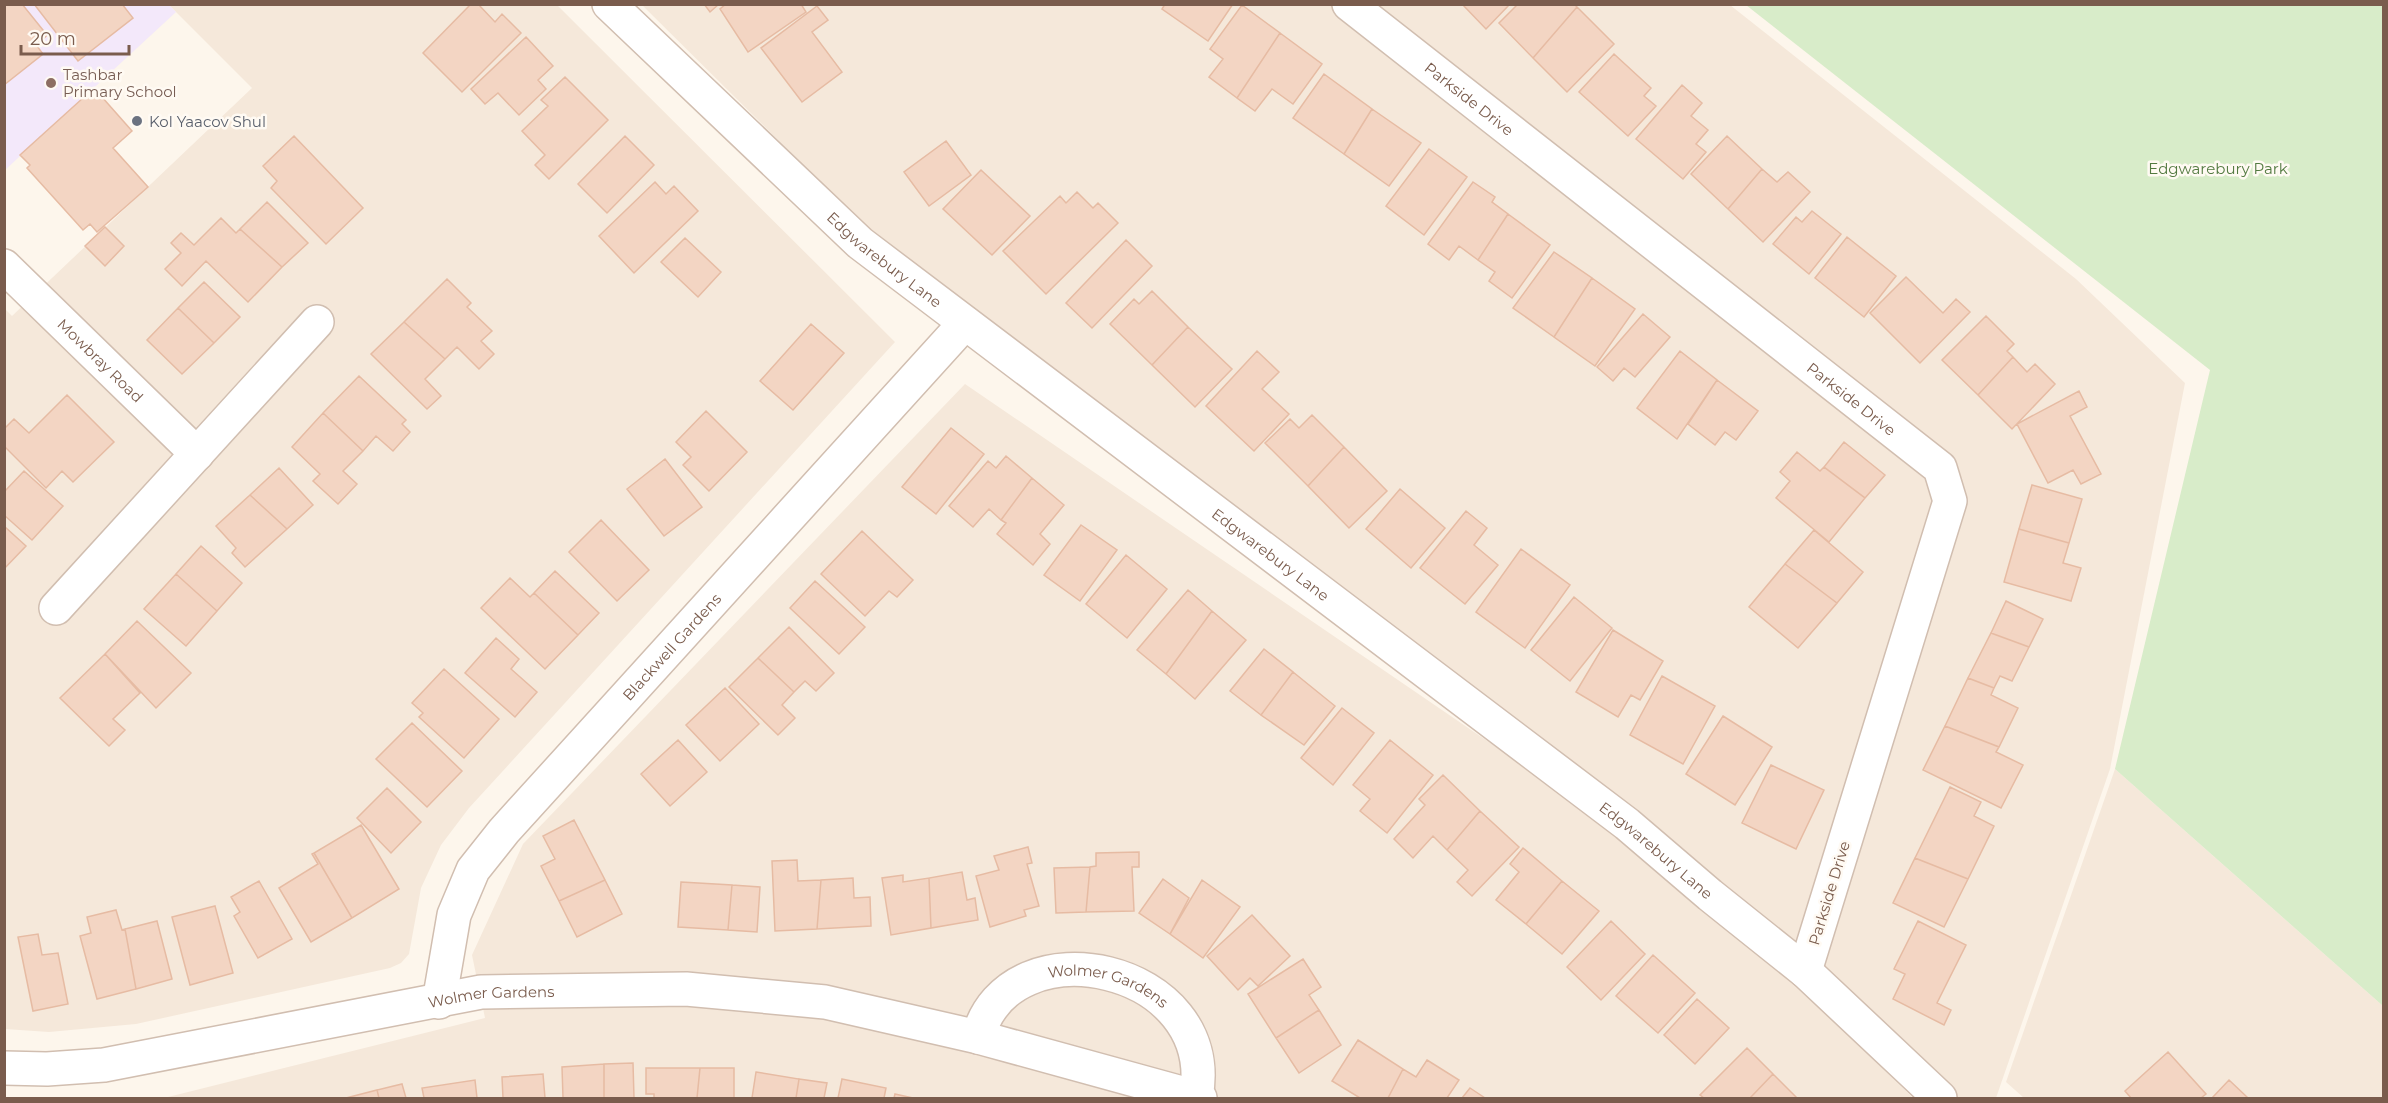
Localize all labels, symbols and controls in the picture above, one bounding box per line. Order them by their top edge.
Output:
scale bar [21,18,129,56]
text: 20 m [30,28,76,50]
street label: Parkside Drive [1421,58,1518,139]
place label: Tashbar Primary School [63,65,177,101]
marker: Tashbar Primary School [44,76,58,90]
place label: Kol Yaacov Shul [149,112,266,131]
marker: Kol Yaacov Shul [130,114,144,128]
park label: Edgwarebury Park [2148,159,2288,178]
street label: Edgwarebury Lane [823,207,946,311]
street label: Mowbray Road [54,314,148,406]
street label: Parkside Drive [1803,358,1900,439]
street label: Edgwarebury Lane [1208,504,1333,605]
street label: Blackwell Gardens [618,589,725,704]
street label: Edgwarebury Lane [1596,797,1717,903]
street label: Parkside Drive [1804,839,1854,947]
street label: Wolmer Gardens [1046,960,1173,1011]
street label: Wolmer Gardens [426,981,555,1012]

